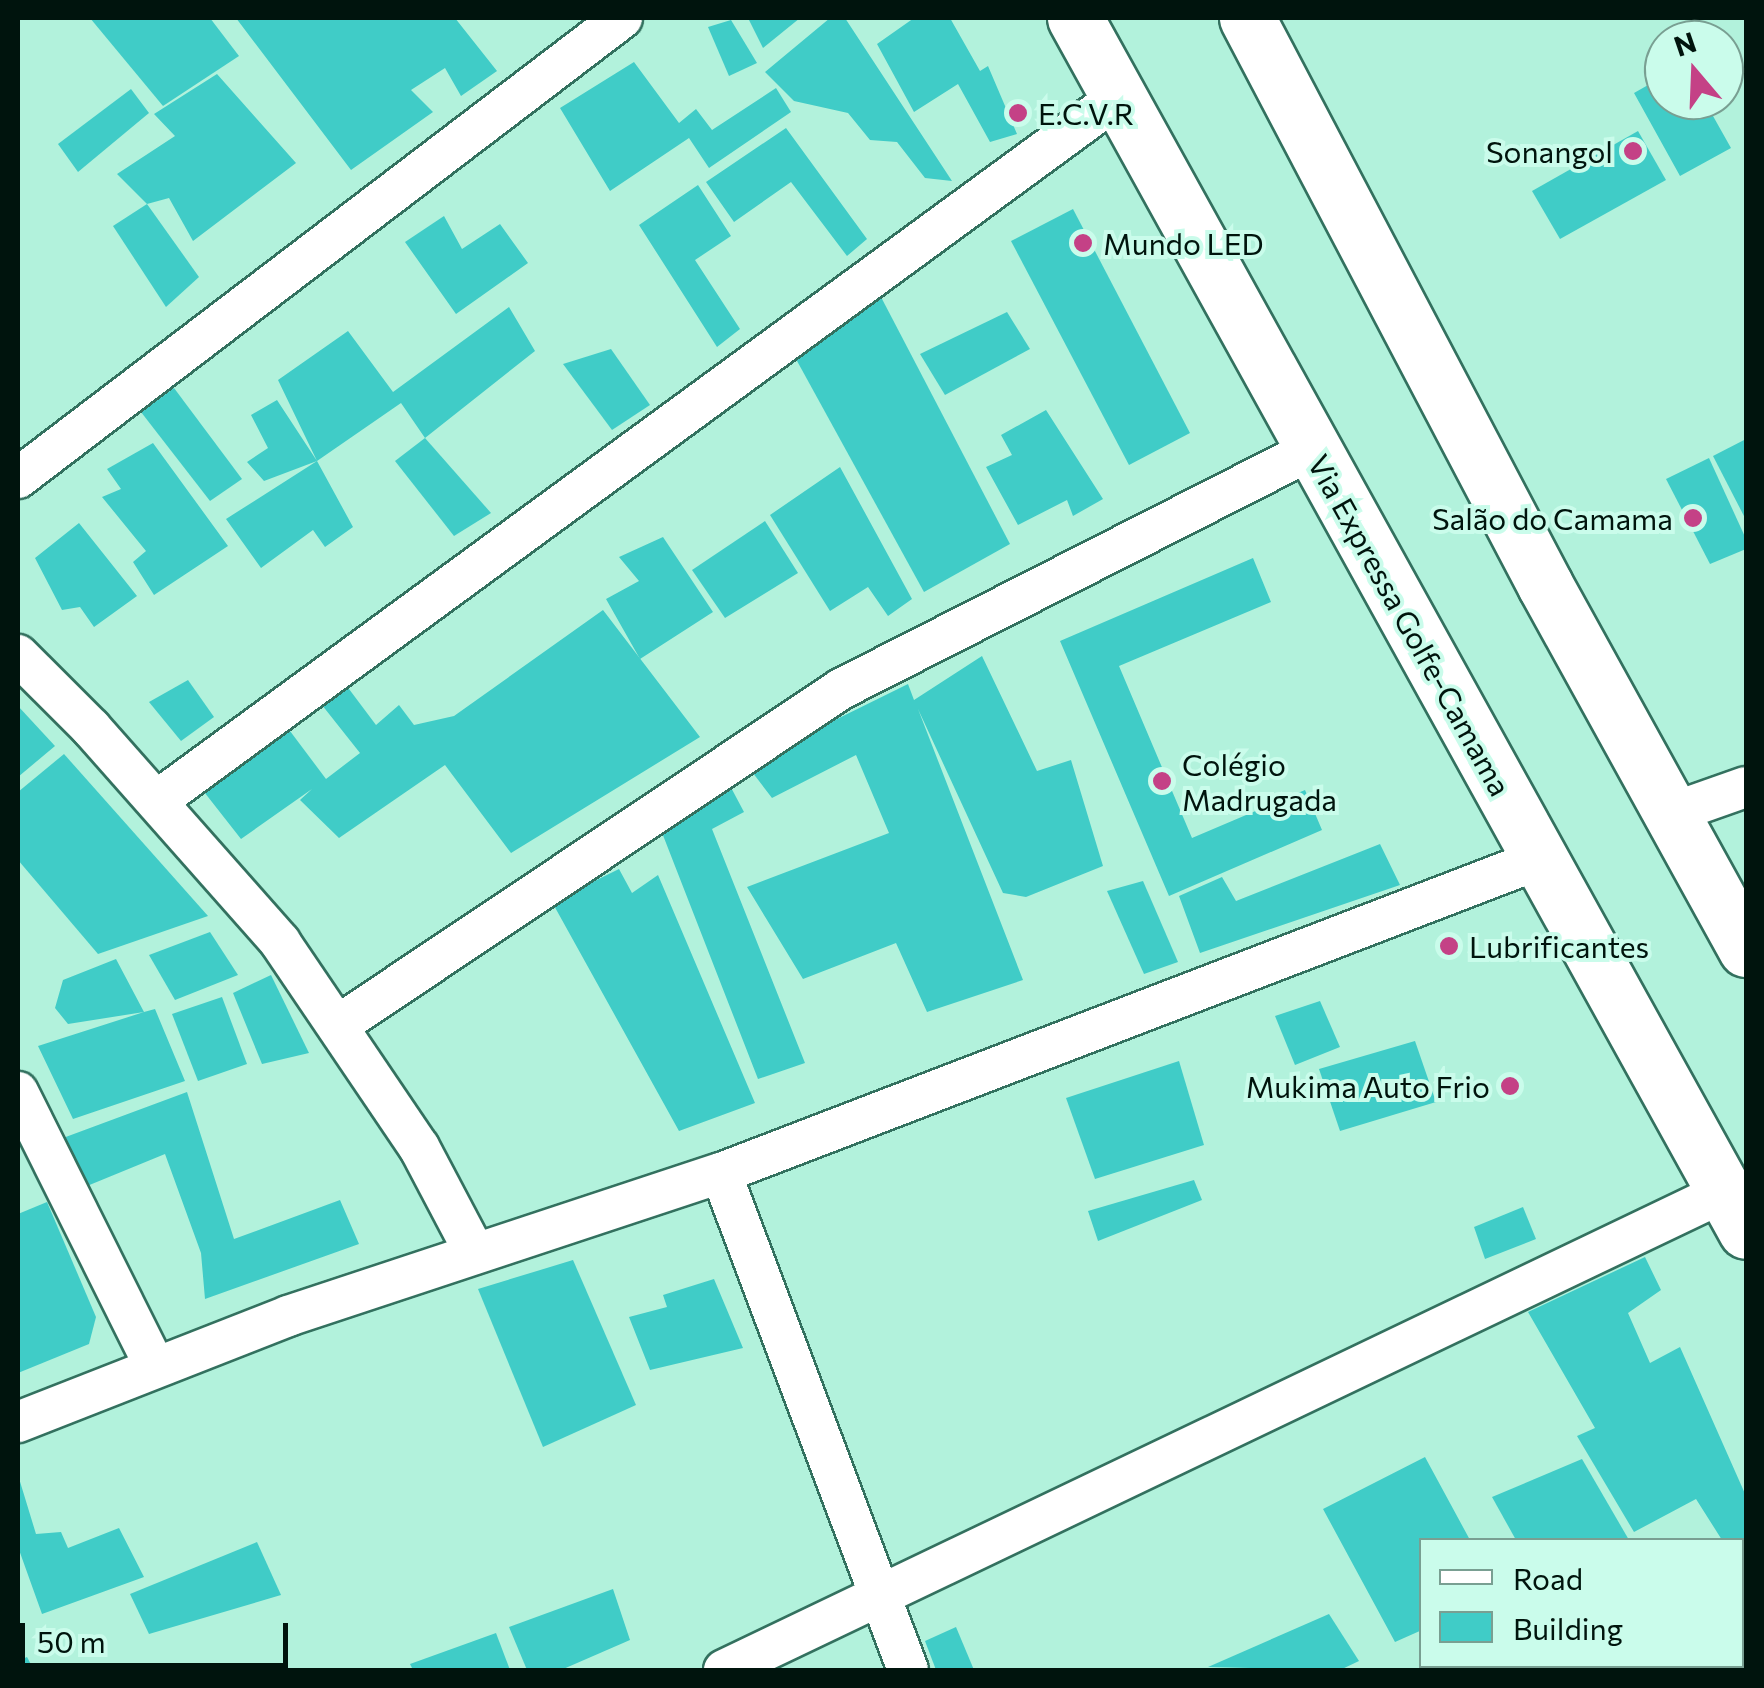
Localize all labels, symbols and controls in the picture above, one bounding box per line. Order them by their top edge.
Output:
north arrow [1644,20,1744,120]
text: N [1669,24,1700,63]
place label: E.C.V.R [1038,95,1134,131]
marker: E.C.V.R [1007,102,1029,124]
place label: Sonangol [1486,133,1613,169]
marker: Sonangol [1622,140,1644,162]
place label: Mundo LED [1103,225,1264,261]
marker: Mundo LED [1072,232,1094,254]
street label: Via Expressa Golfe-Camama [1301,448,1519,802]
place label: Salão do Camama [1432,500,1673,536]
marker: Salão do Camama [1682,507,1704,529]
place label: Colégio Madrugada [1182,746,1337,816]
marker: Colégio Madrugada [1151,770,1173,792]
place label: Lubrificantes [1469,928,1649,964]
marker: Lubrificantes [1438,935,1460,957]
place label: Mukima Auto Frio [1246,1068,1490,1104]
marker: Mukima Auto Frio [1499,1075,1521,1097]
legend [1419,1538,1744,1668]
text: Road [1513,1559,1583,1596]
scale bar [25,1603,292,1665]
text: Building [1513,1609,1623,1646]
text: 50 m [37,1622,106,1659]

